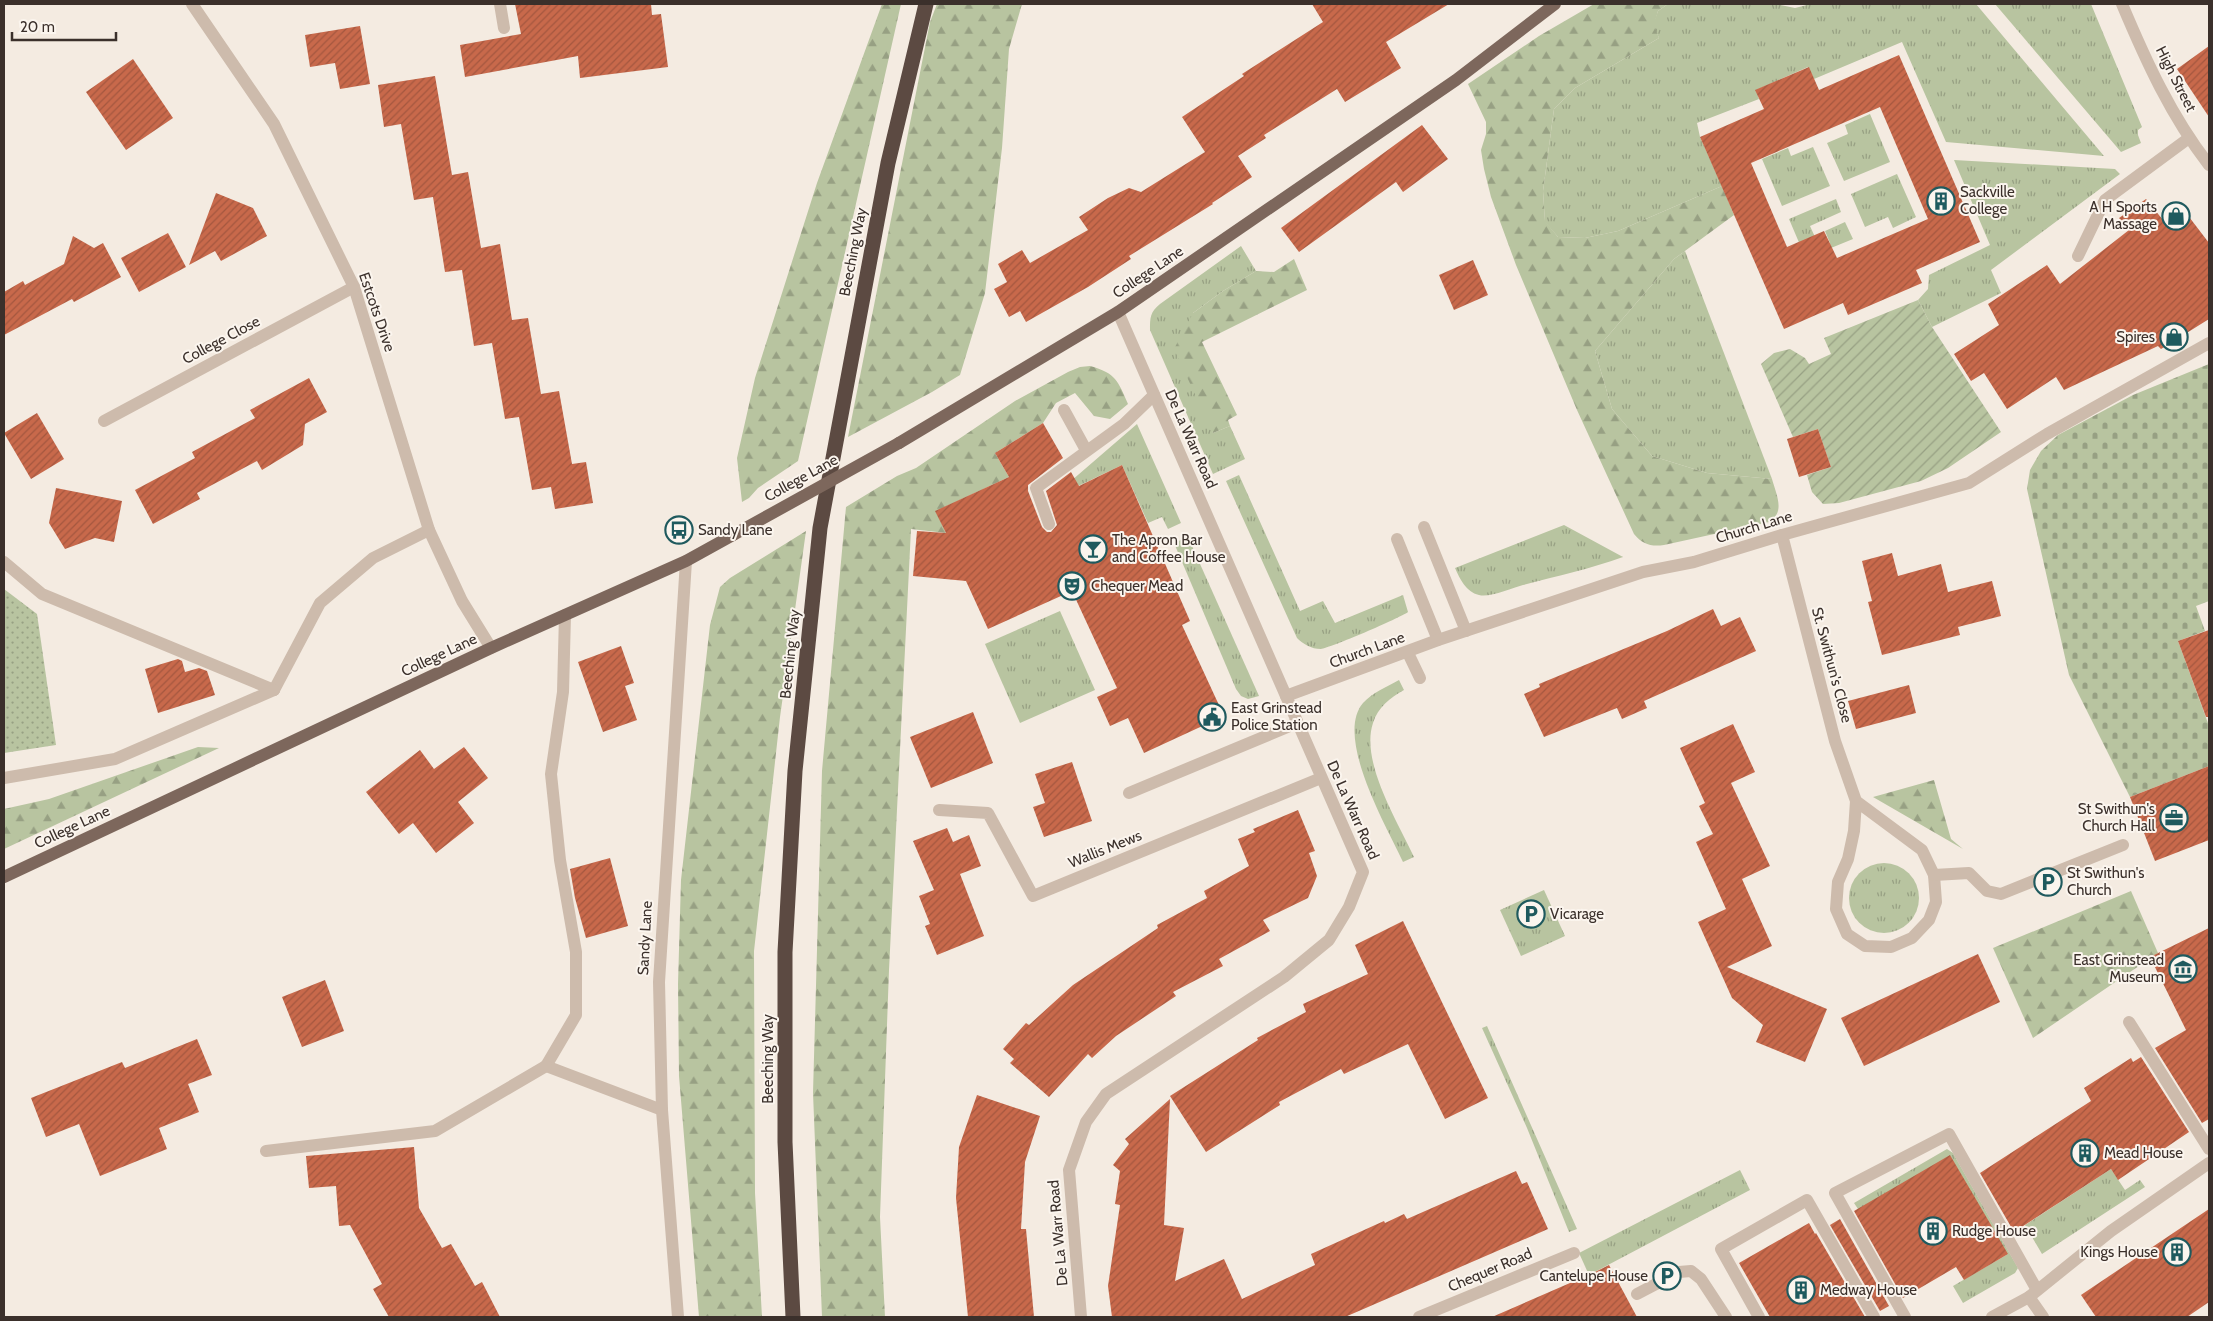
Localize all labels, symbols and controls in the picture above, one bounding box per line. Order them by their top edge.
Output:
scale bar [12,10,116,42]
text: 20 m [20,18,55,36]
street label: High Street [2152,43,2200,115]
place label: Sackville College [1960,183,2015,218]
building icon: Sackville College [1926,186,1956,216]
place label: A H Sports Massage [2089,198,2157,233]
shop icon: A H Sports Massage [2161,201,2191,231]
street label: Beeching Way [836,206,870,298]
street label: College Lane [1109,242,1187,302]
street label: Estcots Drive [355,270,399,354]
street label: College Close [179,312,263,368]
shop icon: Spires [2159,322,2189,352]
place label: Spires [2116,328,2155,346]
street label: De La Warr Road [1161,387,1221,491]
street label: College Lane [761,450,841,506]
street label: Church Lane [1714,507,1795,547]
bus stop icon: Sandy Lane [664,515,694,545]
place label: Sandy Lane [698,521,773,539]
place label: The Apron Bar and Coffee House [1112,531,1226,566]
bar icon: The Apron Bar and Coffee House [1078,534,1108,564]
theatre icon: Chequer Mead [1057,571,1087,601]
place label: Chequer Mead [1091,577,1183,595]
street label: St. Swithun's Close [1808,605,1856,725]
street label: Beeching Way [776,608,804,700]
street label: Church Lane [1327,628,1407,672]
street label: College Lane [398,630,480,680]
place label: East Grinstead Police Station [1231,699,1322,734]
public building icon: East Grinstead Police Station [1197,702,1227,732]
street label: De La Warr Road [1323,758,1383,862]
place label: St Swithun's Church Hall [2078,800,2155,835]
street label: College Lane [31,802,113,852]
office icon: St Swithun's Church Hall [2159,803,2189,833]
street label: Wallis Mews [1066,826,1144,872]
place label: St Swithun's Church [2067,864,2144,899]
parking icon: St Swithun's Church [2033,867,2063,897]
parking icon: Vicarage [1516,899,1546,929]
street label: Sandy Lane [634,900,656,976]
place label: Vicarage [1550,905,1604,923]
place label: East Grinstead Museum [2073,951,2164,986]
museum icon: East Grinstead Museum [2168,954,2198,984]
street label: Beeching Way [759,1014,777,1104]
building icon: Mead House [2070,1138,2100,1168]
place label: Mead House [2104,1144,2183,1162]
street label: De La Warr Road [1044,1179,1072,1287]
building icon: Rudge House [1918,1216,1948,1246]
place label: Rudge House [1952,1222,2036,1240]
building icon: Kings House [2162,1237,2192,1267]
place label: Kings House [2080,1243,2158,1261]
street label: Chequer Road [1445,1244,1535,1296]
parking icon: Cantelupe House [1652,1261,1682,1291]
place label: Cantelupe House [1539,1267,1648,1285]
building icon: Medway House [1786,1275,1816,1305]
place label: Medway House [1820,1281,1917,1299]

